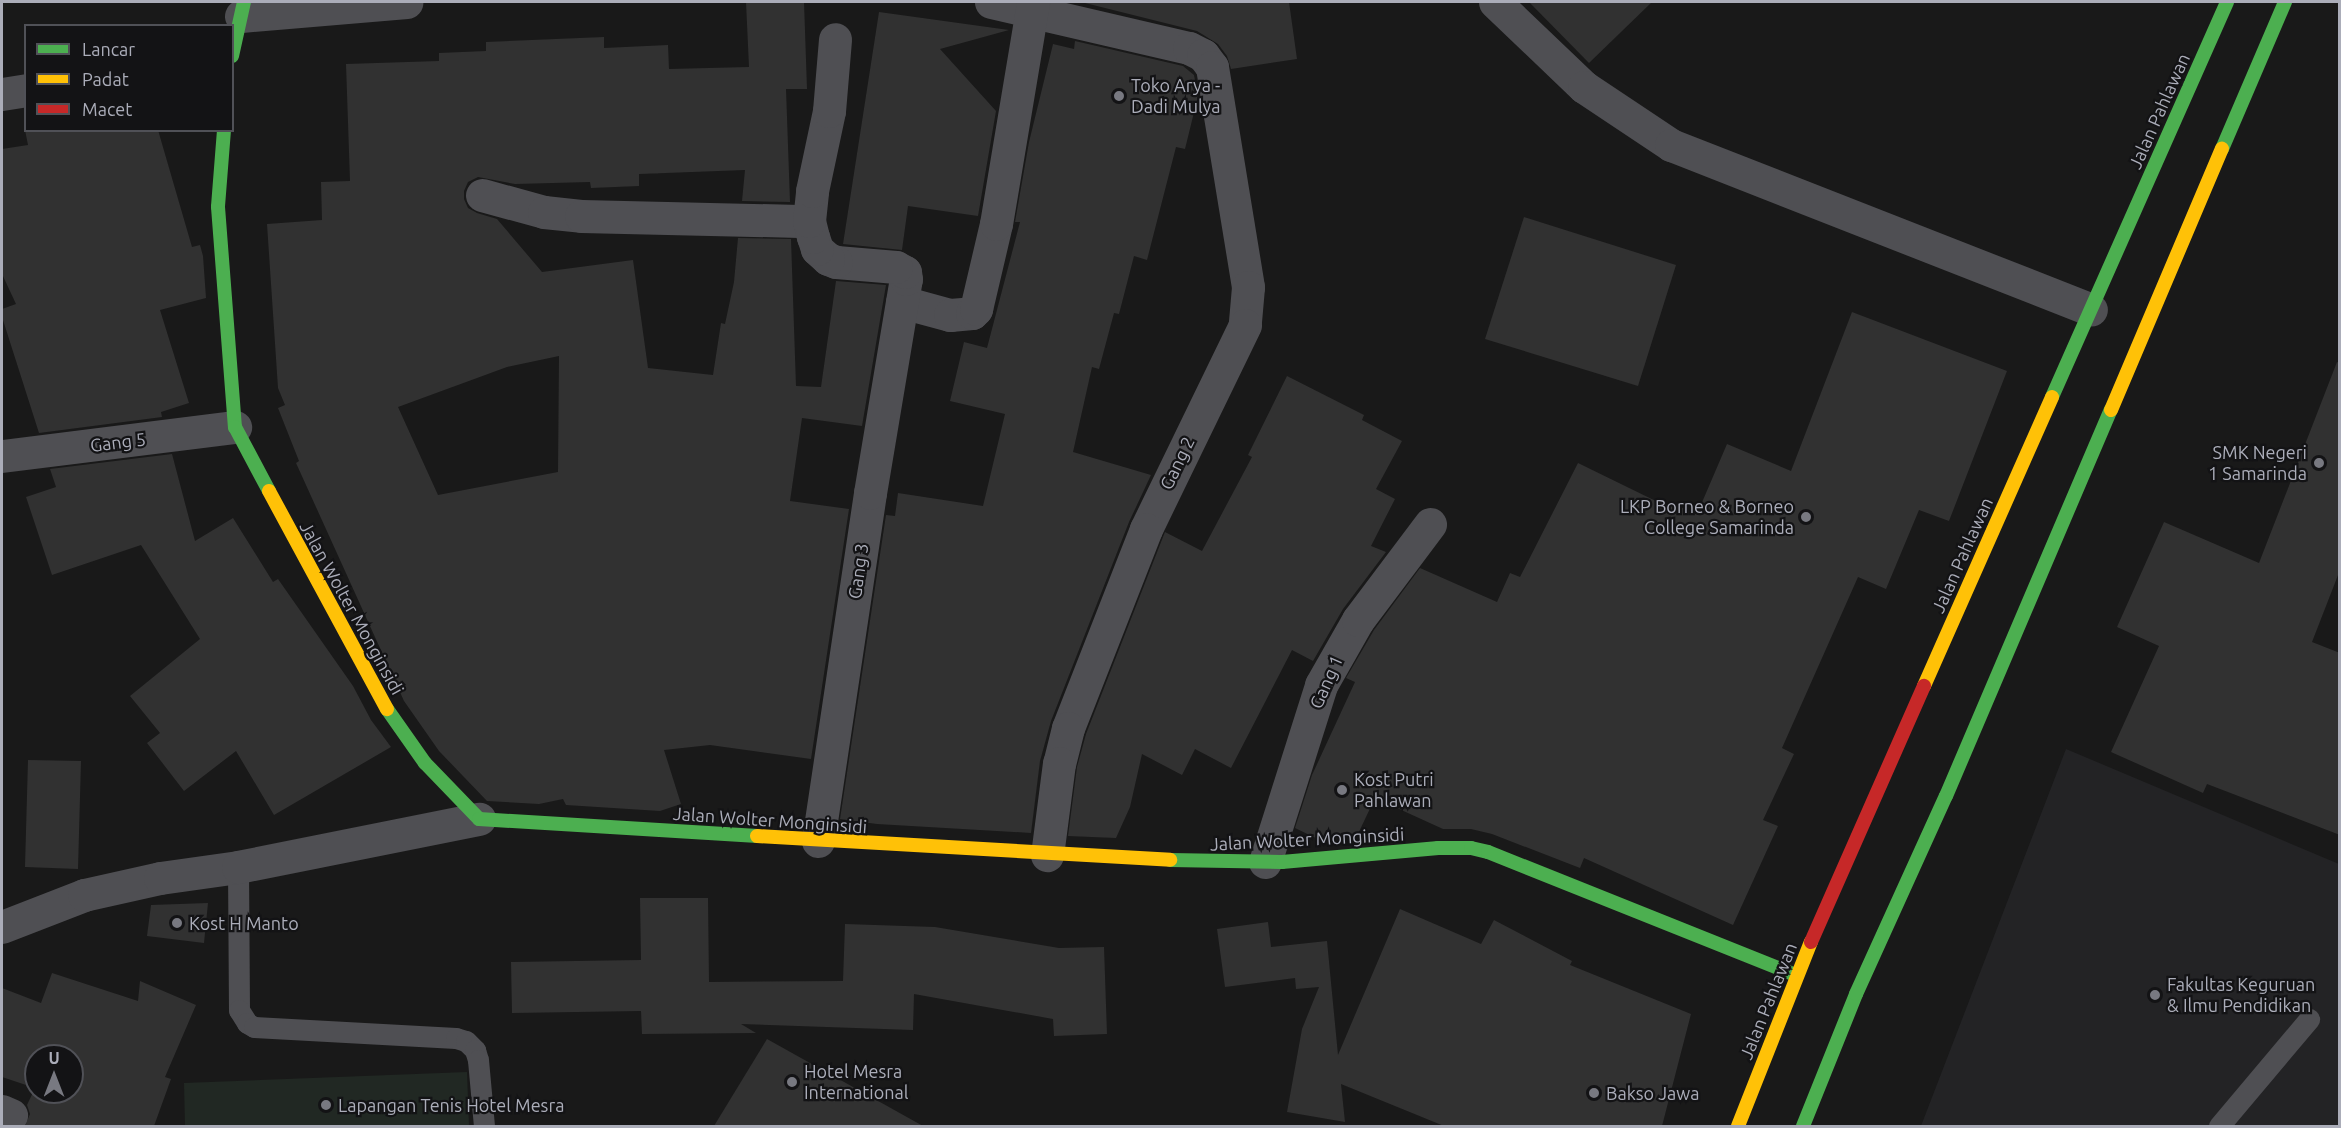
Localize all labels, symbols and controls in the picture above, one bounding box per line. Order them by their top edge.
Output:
legend [24,24,234,132]
text: Lancar [82,39,135,59]
street label: Jalan Pahlawan [2124,50,2194,172]
text: Padat [82,69,129,89]
place label: Toko Arya - Dadi Mulya [1131,75,1221,118]
marker: Toko Arya - Dadi Mulya [1112,89,1126,103]
text: Macet [82,99,132,119]
street label: Gang 5 [89,428,147,456]
street label: Gang 2 [1155,433,1199,493]
place label: SMK Negeri 1 Samarinda [2208,442,2307,484]
marker: SMK Negeri 1 Samarinda [2312,456,2326,470]
street label: Jalan Pahlawan [1927,494,1997,616]
place label: LKP Borneo & Borneo College Samarinda [1620,496,1794,538]
marker: LKP Borneo & Borneo College Samarinda [1799,510,1813,524]
street label: Jalan Wolter Monginsidi [295,518,409,698]
street label: Gang 3 [843,542,873,600]
street label: Gang 1 [1305,652,1347,712]
place label: Kost Putri Pahlawan [1354,769,1434,812]
marker: Kost Putri Pahlawan [1335,783,1349,797]
street label: Jalan Wolter Monginsidi [672,802,868,838]
street label: Jalan Wolter Monginsidi [1209,823,1405,855]
place label: Kost H Manto [189,912,299,934]
marker: Kost H Manto [170,916,184,930]
street label: Jalan Pahlawan [1735,939,1801,1063]
place label: Fakultas Keguruan & Ilmu Pendidikan [2167,974,2315,1016]
marker: Fakultas Keguruan & Ilmu Pendidikan [2148,988,2162,1002]
north arrow [24,1044,84,1104]
text: U [48,1049,60,1067]
place label: Hotel Mesra International [804,1061,908,1104]
marker: Hotel Mesra International [785,1075,799,1089]
place label: Bakso Jawa [1606,1082,1700,1104]
marker: Bakso Jawa [1587,1086,1601,1100]
place label: Lapangan Tenis Hotel Mesra [338,1094,564,1116]
marker: Lapangan Tenis Hotel Mesra [319,1098,333,1112]

